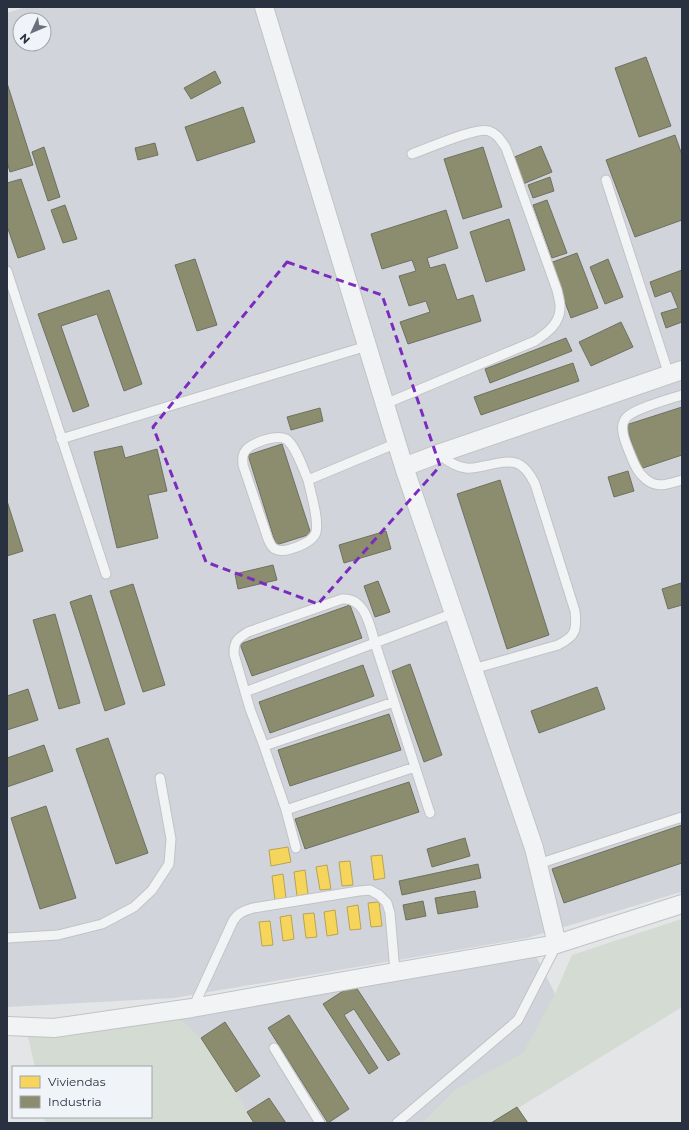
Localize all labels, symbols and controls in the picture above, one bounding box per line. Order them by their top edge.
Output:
north arrow [12,12,52,52]
text: N [17,31,33,47]
legend [12,1066,152,1118]
text: Viviendas [48,1074,106,1089]
text: Industria [48,1094,102,1109]

